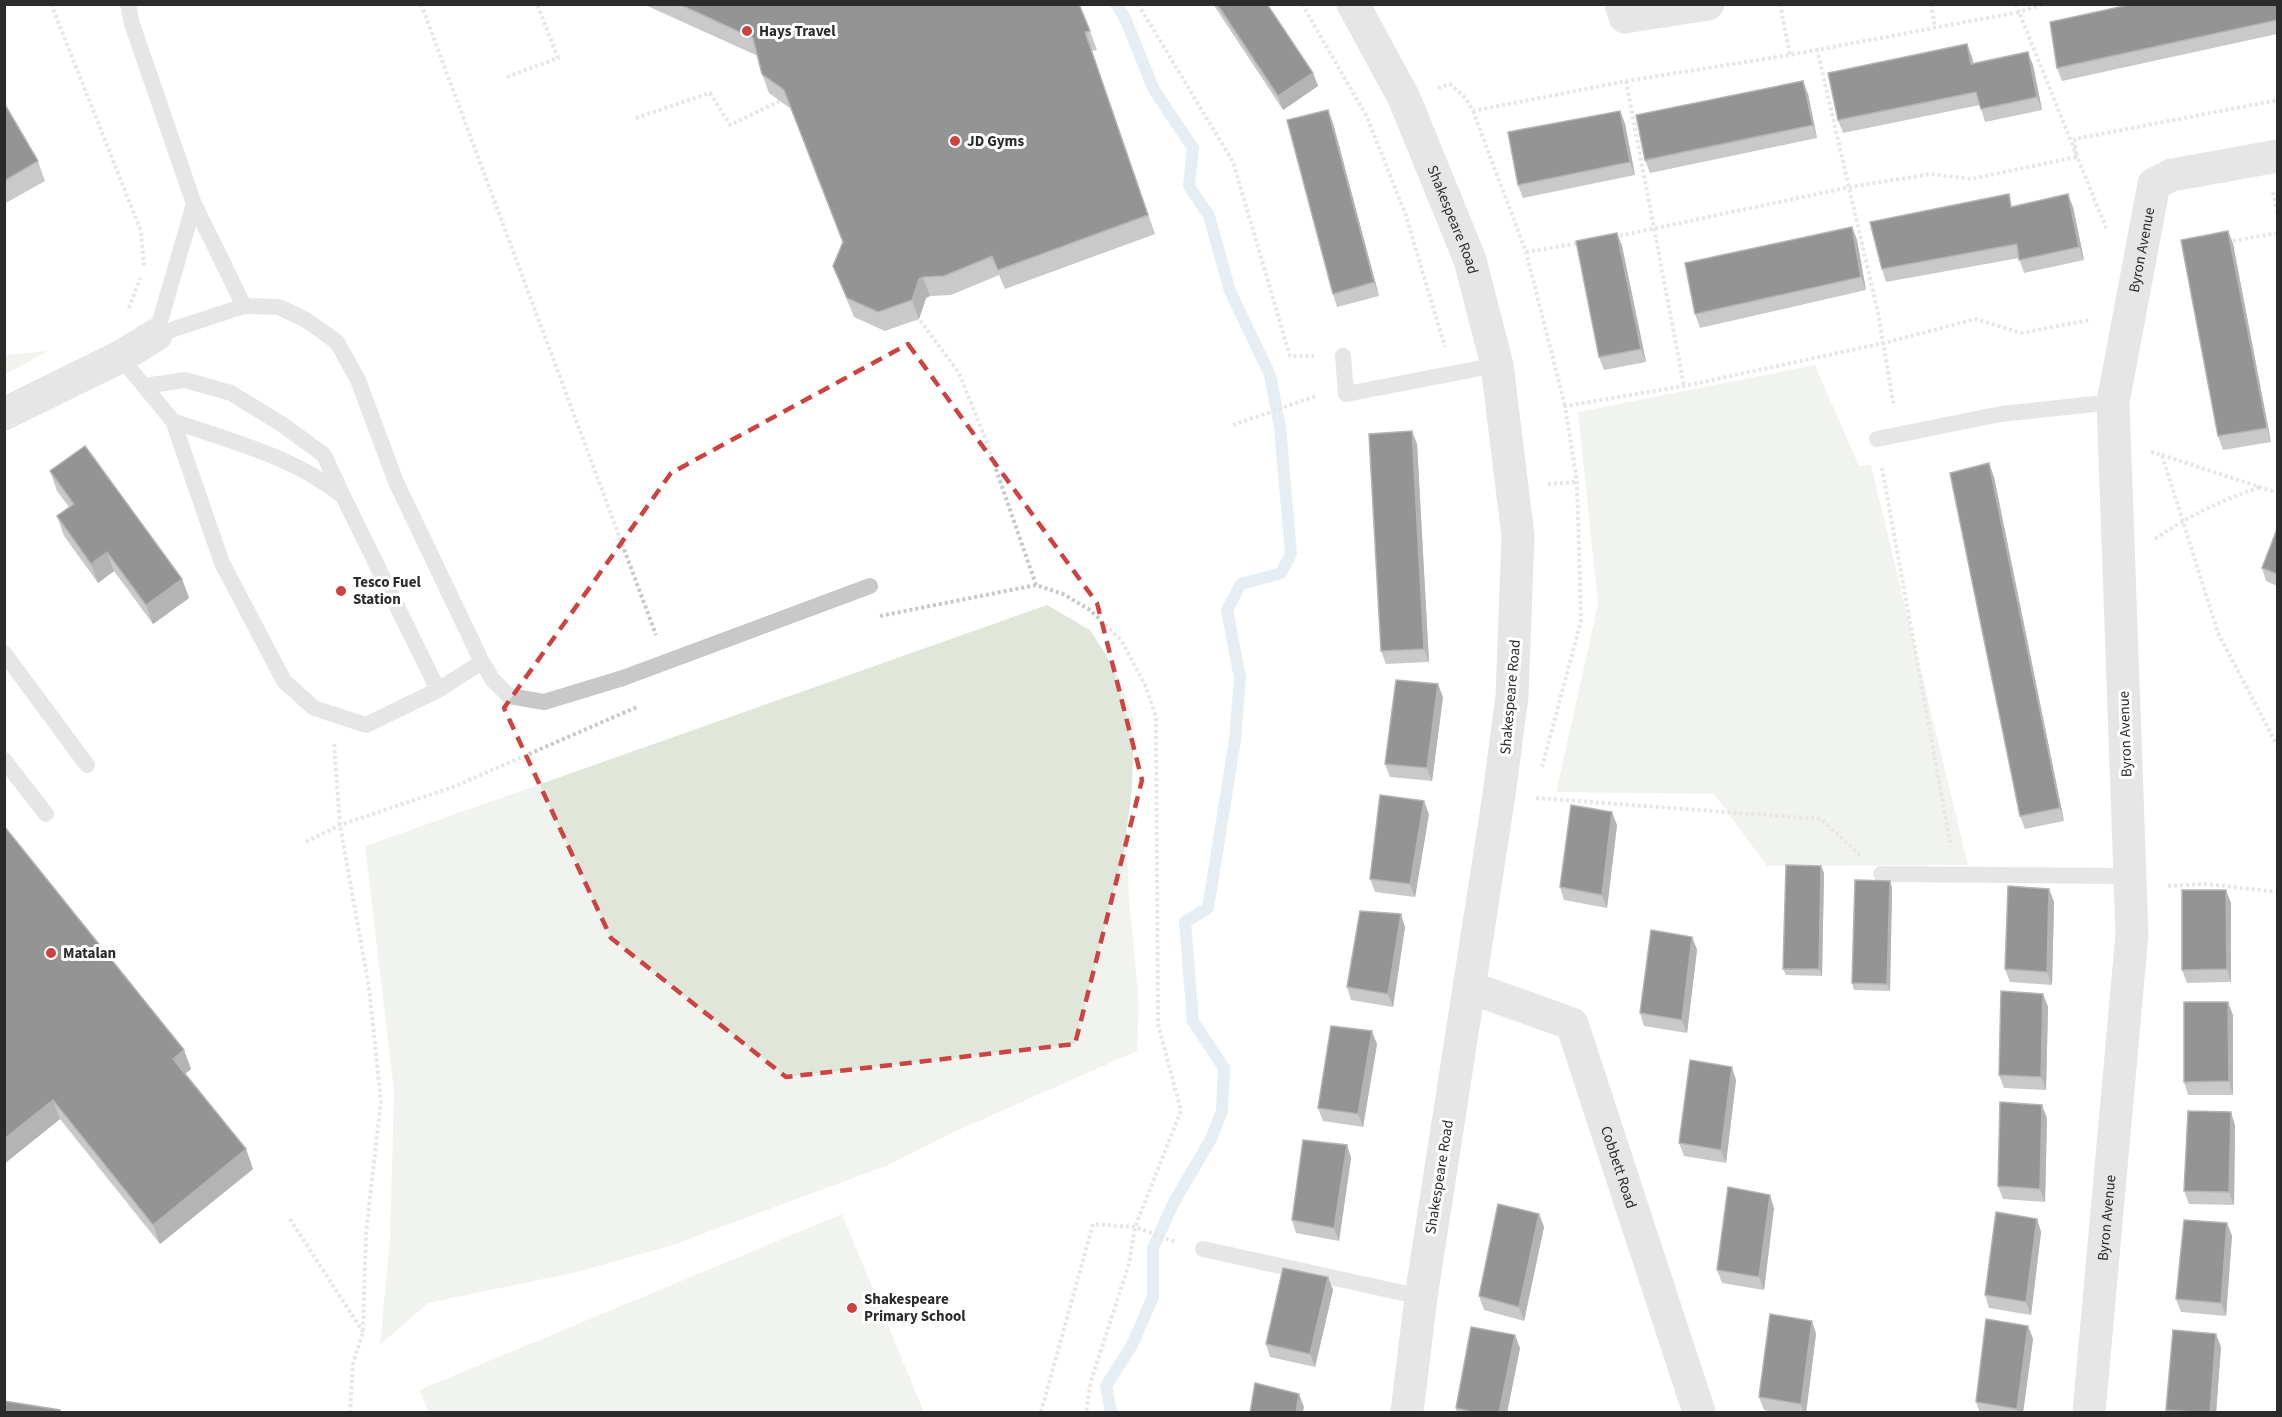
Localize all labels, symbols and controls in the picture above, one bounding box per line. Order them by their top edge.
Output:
place label: Hays Travel [759,21,836,42]
marker: Hays Travel [740,24,754,38]
place label: JD Gyms [967,131,1024,152]
marker: JD Gyms [948,134,962,148]
street label: Shakespeare Road [1421,162,1483,276]
street label: Byron Avenue [2124,206,2160,294]
place label: Tesco Fuel Station [353,572,421,610]
marker: Tesco Fuel Station [334,584,348,598]
street label: Shakespeare Road [1495,639,1526,755]
street label: Byron Avenue [2114,691,2137,777]
place label: Matalan [63,943,116,964]
marker: Matalan [44,946,58,960]
street label: Shakespeare Road [1420,1118,1459,1236]
street label: Cobbett Road [1595,1123,1642,1211]
street label: Byron Avenue [2093,1174,2121,1262]
place label: Shakespeare Primary School [864,1289,966,1327]
marker: Shakespeare Primary School [845,1301,859,1315]

